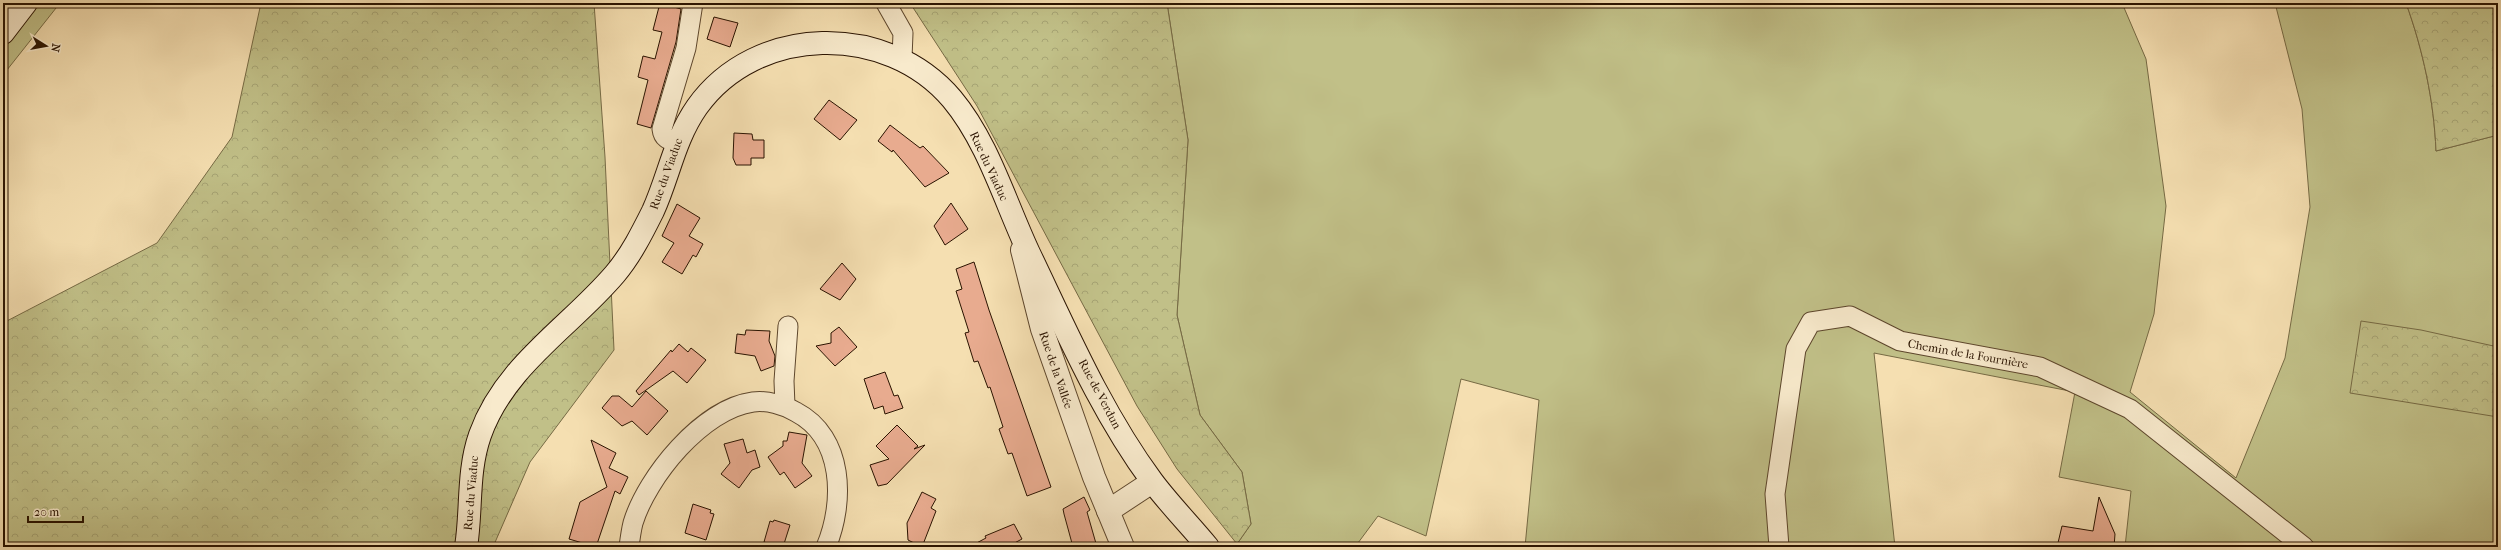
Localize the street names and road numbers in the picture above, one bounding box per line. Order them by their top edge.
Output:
street label: Rue du Viaduc [967,129,1011,203]
street label: Rue du Viaduc [647,136,685,212]
street label: Rue de la Vallée [1036,329,1076,411]
street label: Chemin de la Fournière [1907,337,2029,371]
street label: Rue de Verdun [1076,357,1124,431]
street label: Rue du Viaduc [461,455,481,531]

